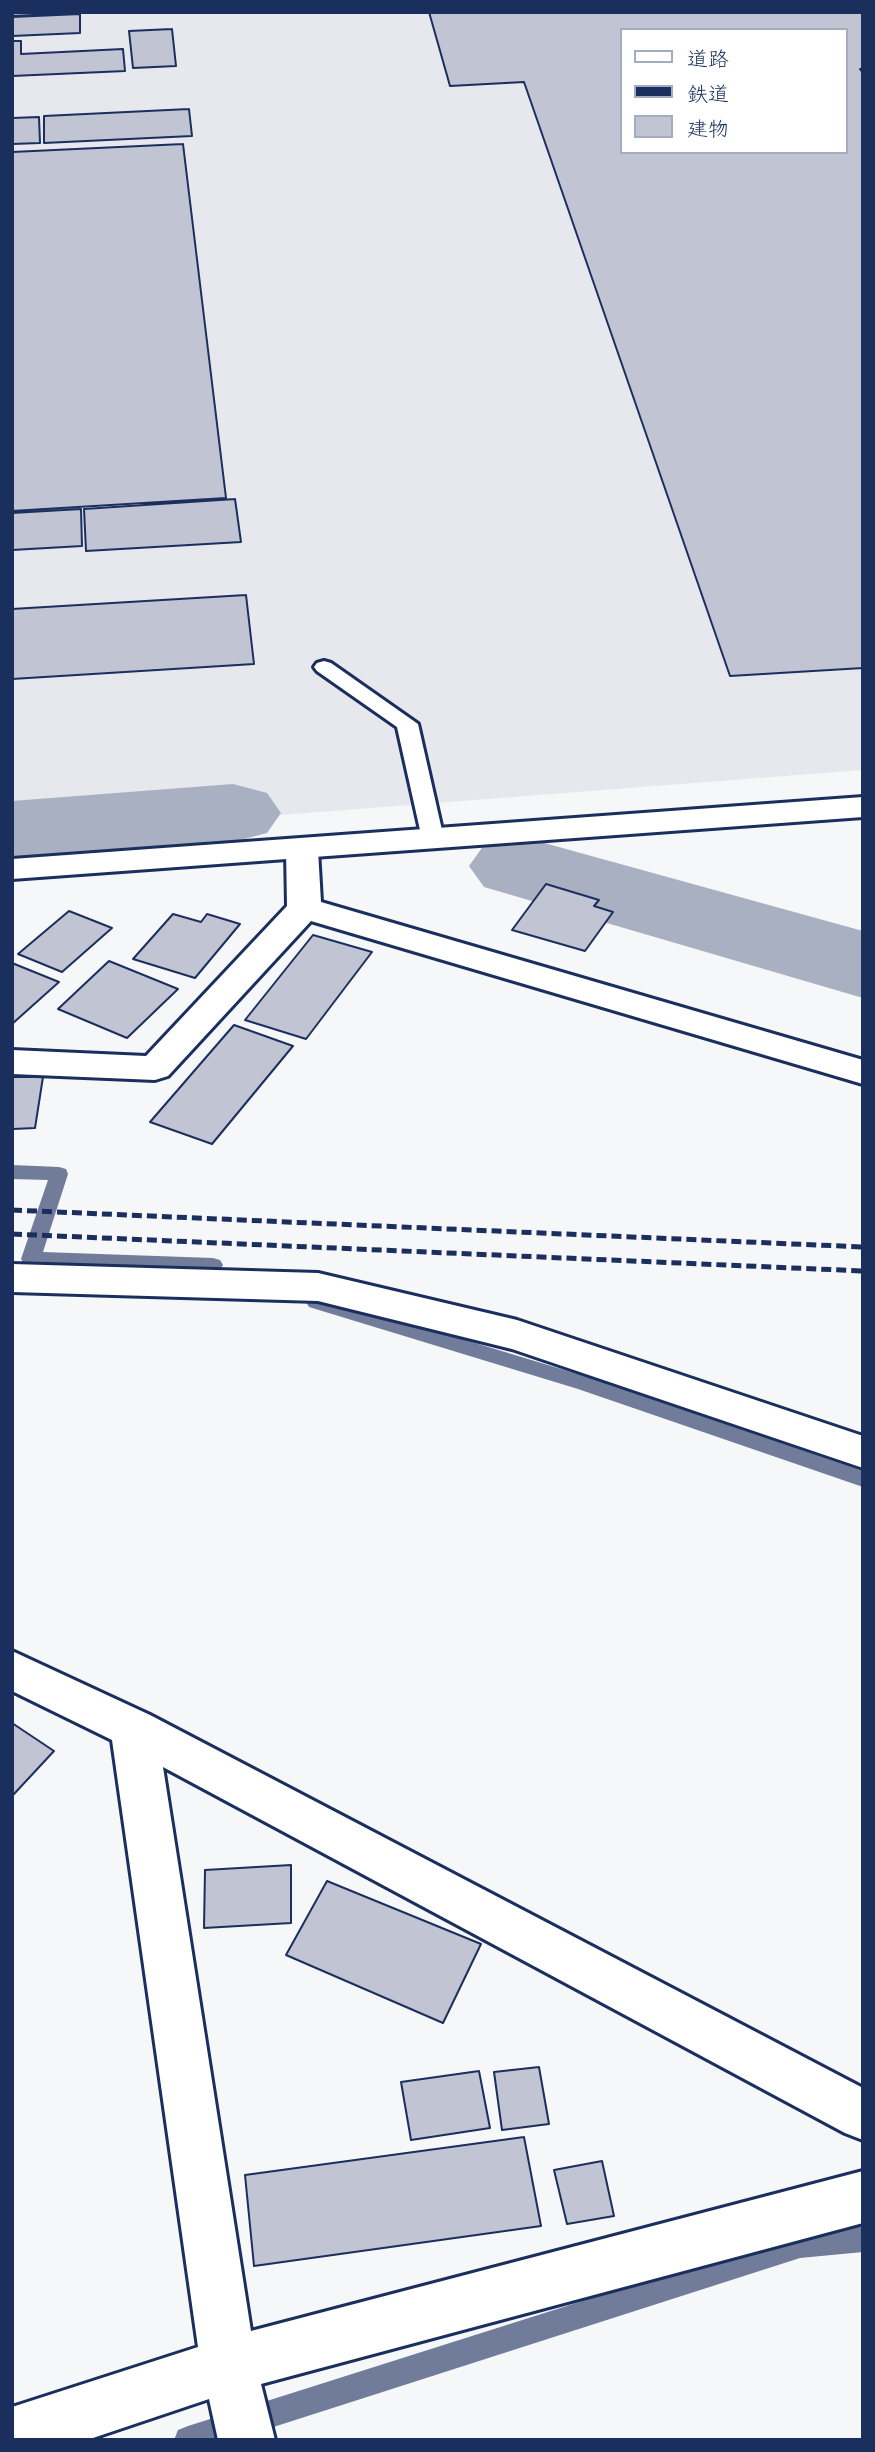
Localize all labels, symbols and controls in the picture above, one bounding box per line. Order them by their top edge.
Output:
legend [620,28,847,154]
text: 道路 [687,47,729,72]
text: 鉄道 [687,82,729,107]
text: 建物 [687,117,729,142]

